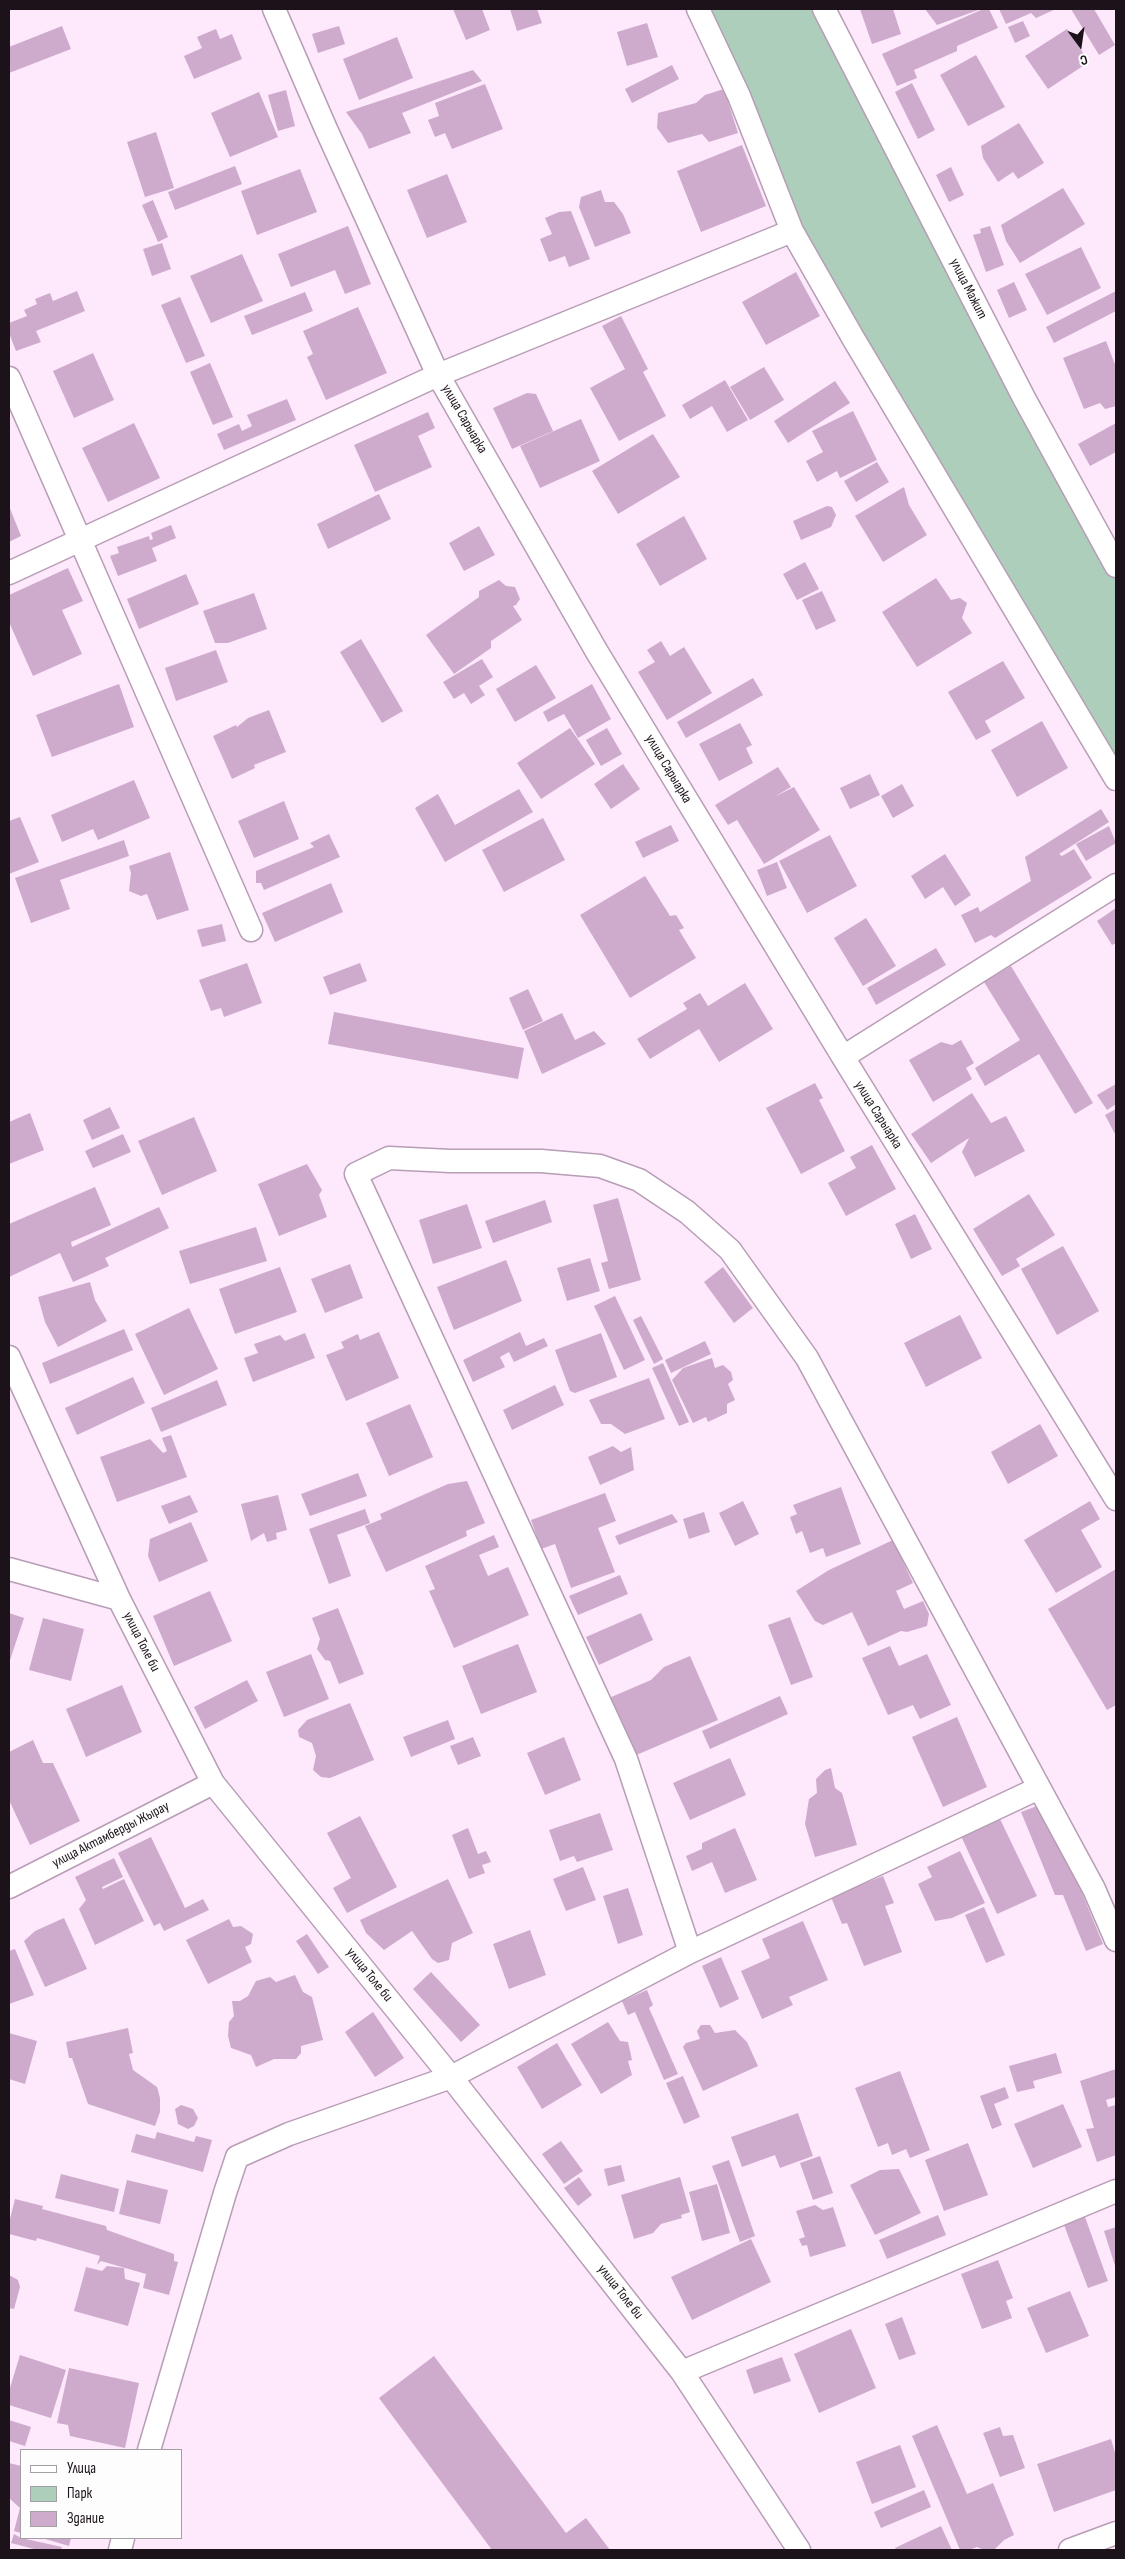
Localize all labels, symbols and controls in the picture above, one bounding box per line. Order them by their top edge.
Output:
north arrow [1055,20,1105,70]
text: С [1078,51,1089,69]
street label: улица Мажит [946,256,990,322]
street label: улица Сарыарка [437,381,491,457]
street label: улица Сарыарка [641,732,695,806]
street label: улица Сарыарка [850,1078,906,1152]
street label: улица Толе би [119,1609,163,1675]
street label: улица Актамберды Жырау [50,1798,172,1872]
street label: улица Толе би [342,1945,396,2005]
street label: улица Толе би [594,2261,646,2323]
legend [20,2449,182,2539]
text: Улица [67,2459,96,2478]
text: Парк [67,2484,92,2503]
text: Здание [67,2509,104,2528]

